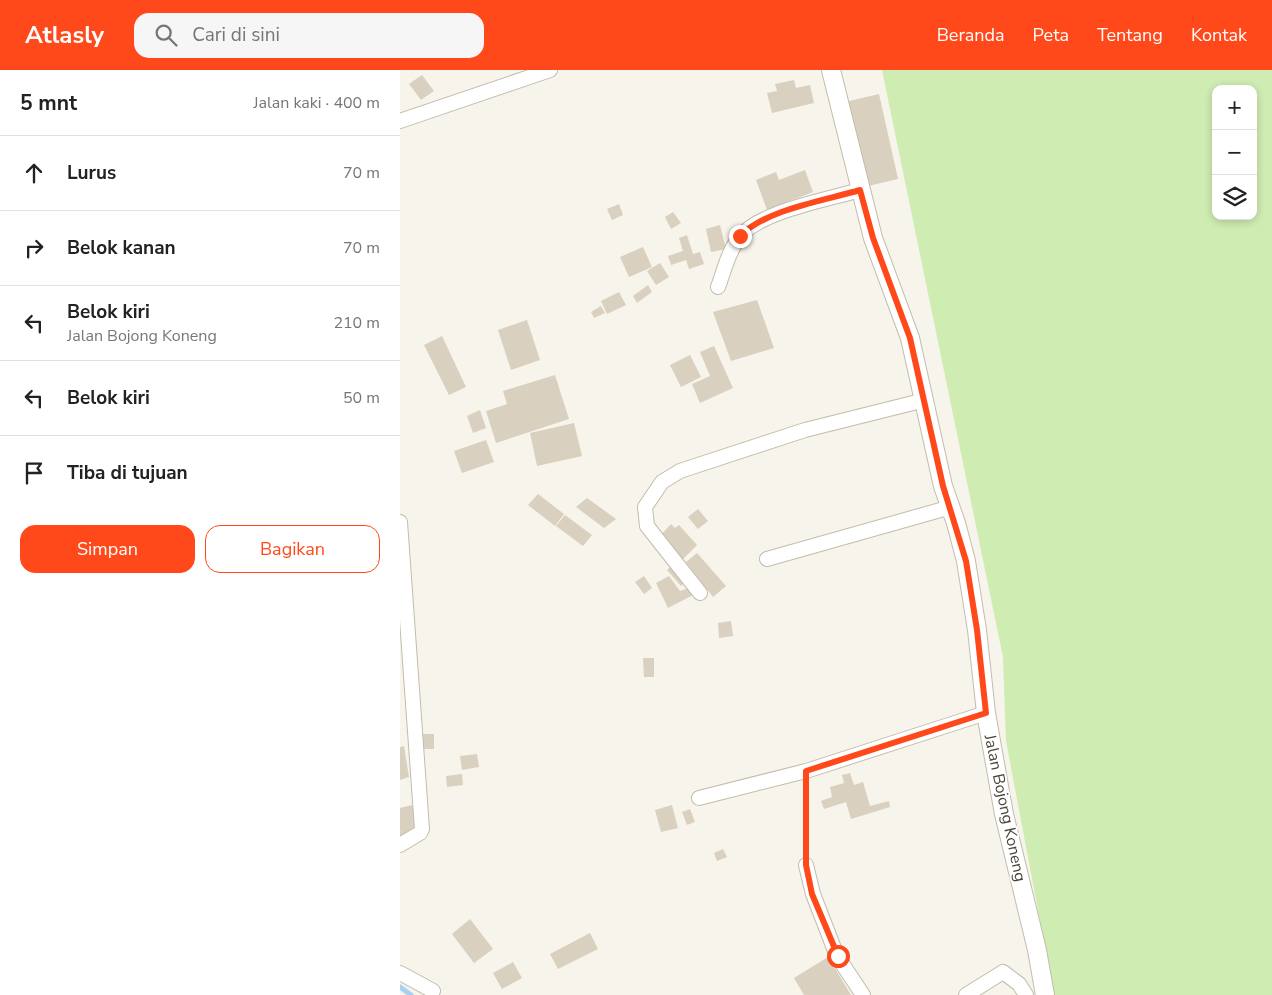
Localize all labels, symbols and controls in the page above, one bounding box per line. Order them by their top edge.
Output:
search box [134,13,484,58]
text: Atlasly [25,19,104,51]
icon: search [152,21,180,49]
text: Cari di sini [192,22,280,48]
text: Beranda [937,23,1005,47]
text: Peta [1033,23,1069,47]
text: Tentang [1097,23,1163,47]
text: Kontak [1191,23,1247,47]
map controls [1212,85,1257,220]
button: + [1212,85,1257,130]
text: 5 mnt [20,89,77,117]
text: Jalan kaki · 400 m [253,92,380,114]
button: − [1212,130,1257,175]
icon: ahead [20,159,48,187]
text: Lurus [67,160,116,186]
text: 70 m [343,162,380,184]
button: layers [1212,175,1257,220]
route end [729,225,752,248]
icon: right [20,234,48,262]
text: Belok kanan [67,235,176,261]
text: 70 m [343,237,380,259]
text: Belok kiri [67,299,150,325]
icon: left [20,309,48,337]
text: 210 m [333,312,380,334]
text: Jalan Bojong Koneng [67,325,217,347]
icon: left [20,384,48,412]
text: Belok kiri [67,385,150,411]
text: 50 m [343,387,380,409]
icon: arrive [20,459,48,487]
text: Tiba di tujuan [67,460,188,486]
button: Simpan [20,525,195,573]
button: Bagikan [205,525,380,573]
street label: Jalan Bojong Koneng [978,731,1031,884]
route start [827,945,850,968]

